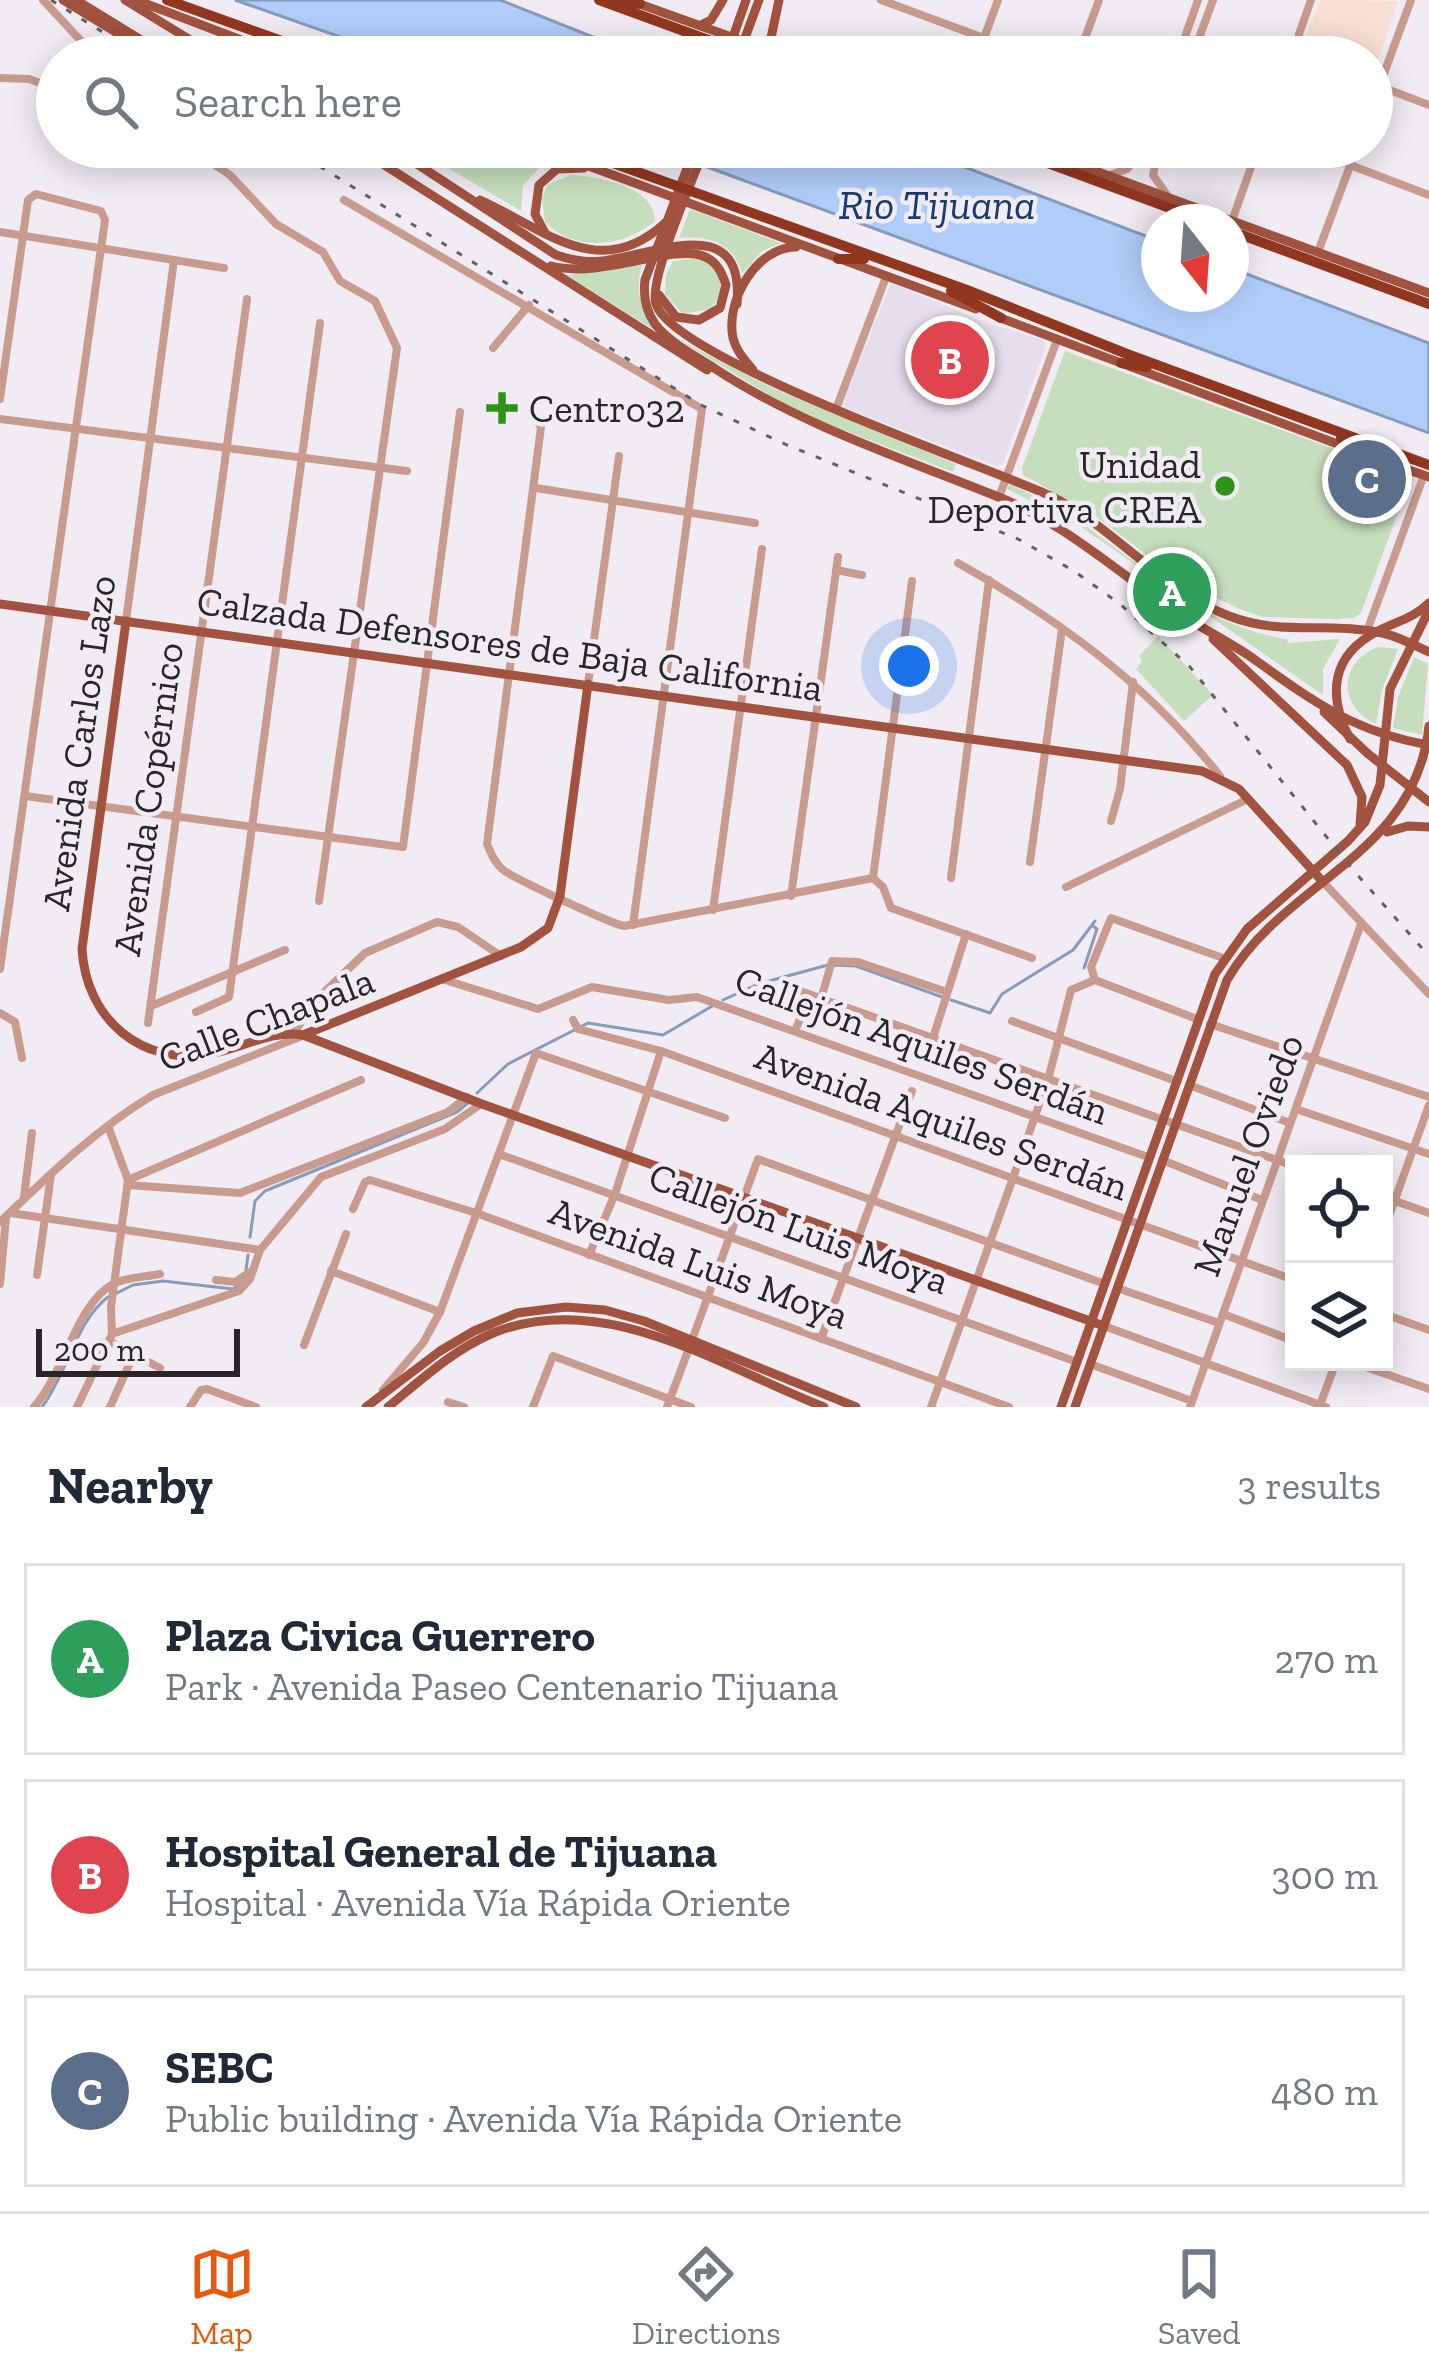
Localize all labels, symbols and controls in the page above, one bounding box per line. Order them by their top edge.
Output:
search box [36,36,1393,168]
icon: search [78,69,144,135]
text: Search here [174,75,402,129]
water label: Rio Tijuana [838,179,1036,230]
north arrow [1141,204,1249,312]
pin: B [911,315,989,405]
place label: Centro32 [529,385,685,432]
marker: Centro32 [486,392,518,424]
pin: C [1328,434,1406,524]
place label: Unidad Deportiva CREA [927,441,1202,533]
marker: Unidad Deportiva CREA [1212,473,1238,499]
pin: A [1133,547,1211,637]
street label: Avenida Carlos Lazo [32,572,126,914]
street label: Calzada Defensores de Baja California [194,577,826,711]
your location [879,636,939,696]
street label: Avenida Copérnico [103,639,193,959]
street label: Calle Chapala [151,956,381,1082]
street label: Callejón Aquiles Serdán [729,956,1115,1134]
street label: Manuel Oviedo [1183,1028,1313,1282]
street label: Avenida Aquiles Serdán [749,1032,1135,1210]
street label: Callejón Luis Moya [643,1152,955,1304]
map controls [1285,1155,1393,1371]
button: locate [1285,1155,1393,1263]
street label: Avenida Luis Moya [543,1187,855,1339]
button: layers [1285,1263,1393,1371]
scale bar [36,1323,240,1376]
text: 200 m [54,1330,145,1369]
text: Nearby [48,1455,213,1516]
text: 3 results [1237,1462,1381,1509]
text: Plaza Civica Guerrero [165,1609,595,1663]
text: A [77,1636,103,1683]
text: 270 m [1275,1636,1378,1683]
text: Park · Avenida Paseo Centenario Tijuana [165,1663,838,1710]
text: Hospital General de Tijuana [165,1825,717,1879]
text: B [78,1852,102,1899]
text: 300 m [1271,1852,1378,1899]
text: Hospital · Avenida Vía Rápida Oriente [165,1879,790,1926]
text: SEBC [165,2041,274,2095]
text: C [77,2068,103,2115]
text: 480 m [1271,2068,1378,2115]
text: Public building · Avenida Vía Rápida Oriente [165,2095,902,2142]
tab: Map [189,2241,255,2352]
tab: Directions [632,2241,781,2352]
tab: Saved [1158,2241,1240,2352]

